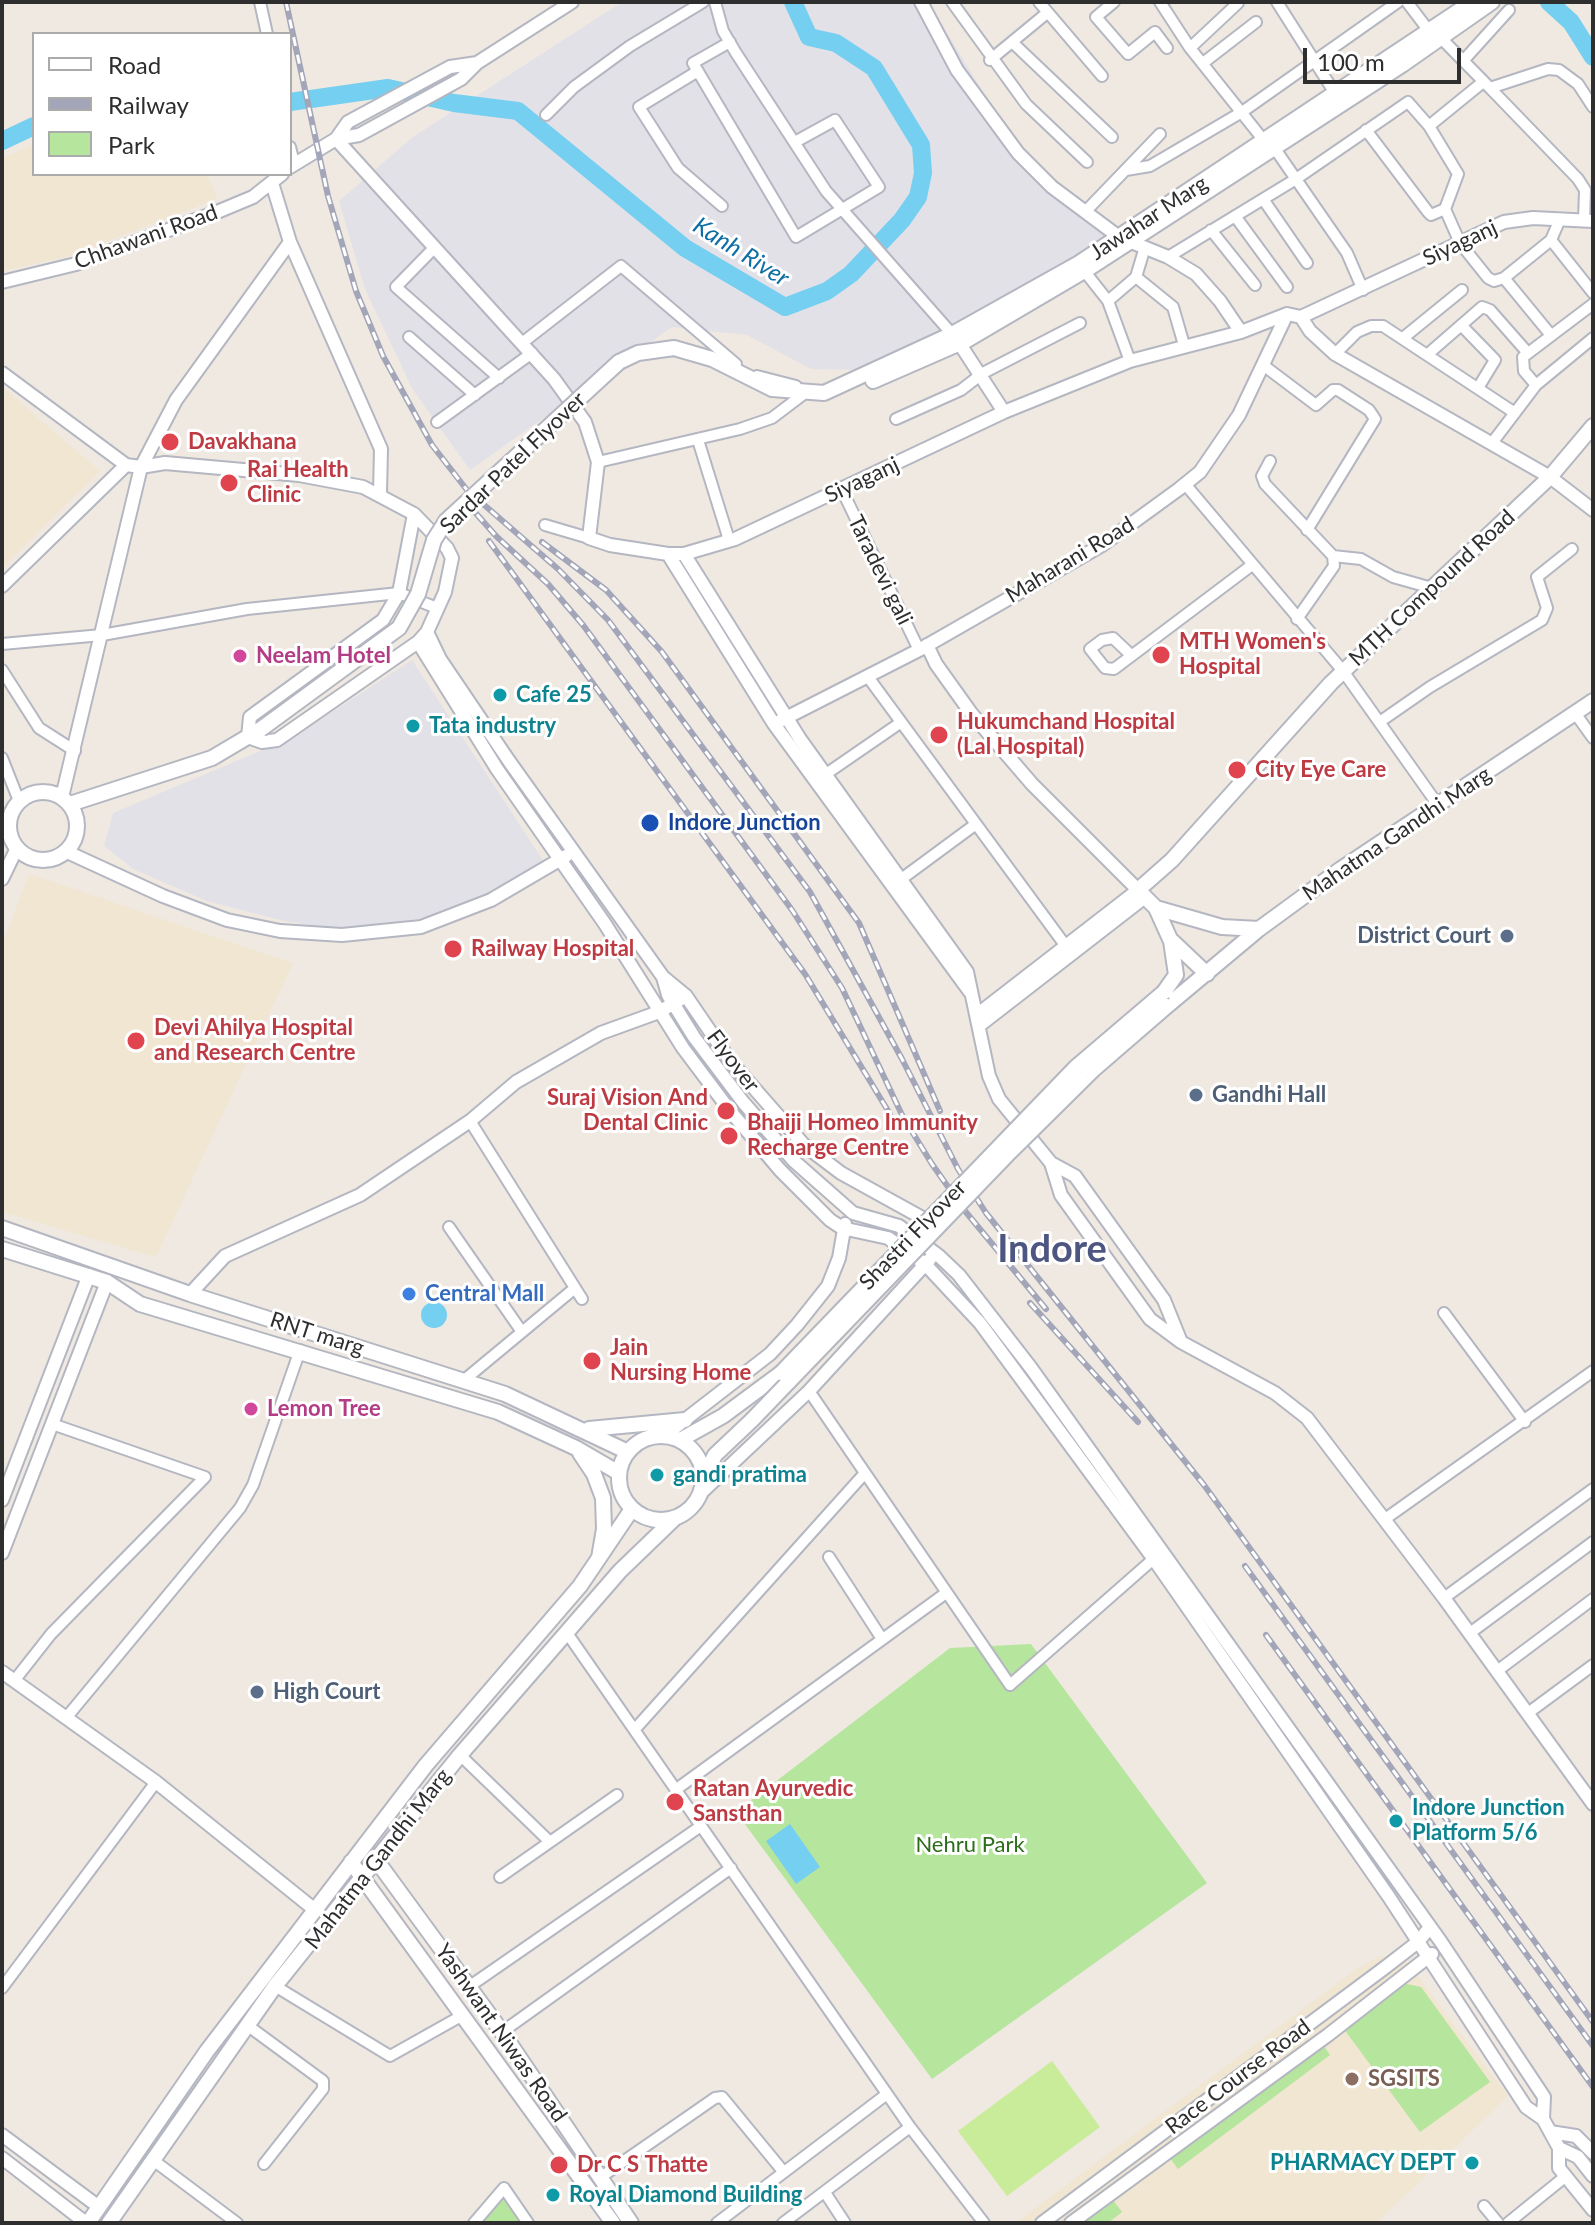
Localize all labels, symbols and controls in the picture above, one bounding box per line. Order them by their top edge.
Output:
legend [32,32,292,176]
scale bar [1307,32,1465,82]
text: 100 m [1317,47,1385,76]
text: Road [108,50,161,79]
text: Railway [108,90,189,119]
text: Park [108,130,155,159]
street label: Jawahar Marg [1085,170,1213,266]
street label: Chhawani Road [71,199,221,275]
water label: Kanh River [688,211,794,293]
street label: Siyaganj [1419,214,1501,272]
street label: Sardar Patel Flyover [435,387,591,539]
place label: Davakhana [188,429,297,455]
marker: Davakhana [159,431,181,453]
street label: Siyaganj [821,451,903,509]
place label: Rai Health Clinic [247,457,349,508]
marker: Rai Health Clinic [218,472,240,494]
street label: MTH Compound Road [1344,504,1520,672]
street label: Taradevi gali [842,511,918,629]
street label: Maharani Road [1001,511,1139,609]
place label: MTH Women's Hospital [1179,629,1326,680]
place label: Neelam Hotel [256,643,391,669]
marker: MTH Women's Hospital [1150,644,1172,666]
marker: Neelam Hotel [231,647,249,665]
place label: Cafe 25 [516,682,592,708]
marker: Cafe 25 [491,686,509,704]
place label: Hukumchand Hospital (Lal Hospital) [957,709,1175,760]
place label: Tata industry [429,713,556,739]
marker: Tata industry [404,717,422,735]
marker: Hukumchand Hospital (Lal Hospital) [928,724,950,746]
place label: City Eye Care [1255,757,1386,783]
marker: City Eye Care [1226,759,1248,781]
street label: Mahatma Gandhi Marg [1298,761,1496,907]
place label: Indore Junction [668,810,821,836]
marker: Indore Junction [639,812,661,834]
place label: District Court [1357,923,1491,949]
marker: District Court [1498,927,1516,945]
place label: Railway Hospital [471,936,634,962]
marker: Railway Hospital [442,938,464,960]
place label: Devi Ahilya Hospital and Research Centre [154,1015,356,1066]
street label: Flyover [701,1025,765,1097]
marker: Devi Ahilya Hospital and Research Centre [125,1030,147,1052]
place label: Gandhi Hall [1212,1082,1326,1108]
place label: Suraj Vision And Dental Clinic [547,1085,708,1136]
marker: Gandhi Hall [1187,1086,1205,1104]
marker: Suraj Vision And Dental Clinic [715,1100,737,1122]
place label: Bhaiji Homeo Immunity Recharge Centre [747,1110,978,1162]
marker: Bhaiji Homeo Immunity Recharge Centre [718,1125,740,1147]
street label: Shastri Flyover [854,1175,972,1295]
district label: Indore [997,1227,1107,1273]
place label: Central Mall [425,1281,544,1307]
marker: Central Mall [400,1285,418,1303]
street label: RNT marg [267,1306,367,1362]
place label: Jain Nursing Home [610,1335,751,1386]
marker: Jain Nursing Home [581,1350,603,1372]
place label: Lemon Tree [267,1396,381,1422]
marker: Lemon Tree [242,1400,260,1418]
place label: gandi pratima [673,1462,807,1488]
marker: gandi pratima [648,1466,666,1484]
place label: High Court [273,1679,381,1705]
marker: High Court [248,1683,266,1701]
street label: Mahatma Gandhi Marg [299,1764,457,1954]
place label: Ratan Ayurvedic Sansthan [693,1776,853,1828]
marker: Ratan Ayurvedic Sansthan [664,1791,686,1813]
place label: Indore Junction Platform 5/6 [1412,1795,1565,1846]
marker: Indore Junction Platform 5/6 [1387,1812,1405,1830]
park label: Nehru Park [915,1832,1025,1858]
street label: Yashwant Niwas Road [429,1939,573,2127]
street label: Race Course Road [1160,2014,1316,2140]
place label: SGSITS [1368,2066,1440,2092]
marker: SGSITS [1343,2070,1361,2088]
place label: PHARMACY DEPT [1270,2150,1456,2176]
place label: Dr C S Thatte [577,2152,708,2178]
marker: Dr C S Thatte [548,2154,570,2176]
marker: PHARMACY DEPT [1463,2154,1481,2172]
place label: Royal Diamond Building [569,2182,802,2208]
marker: Royal Diamond Building [544,2186,562,2204]

